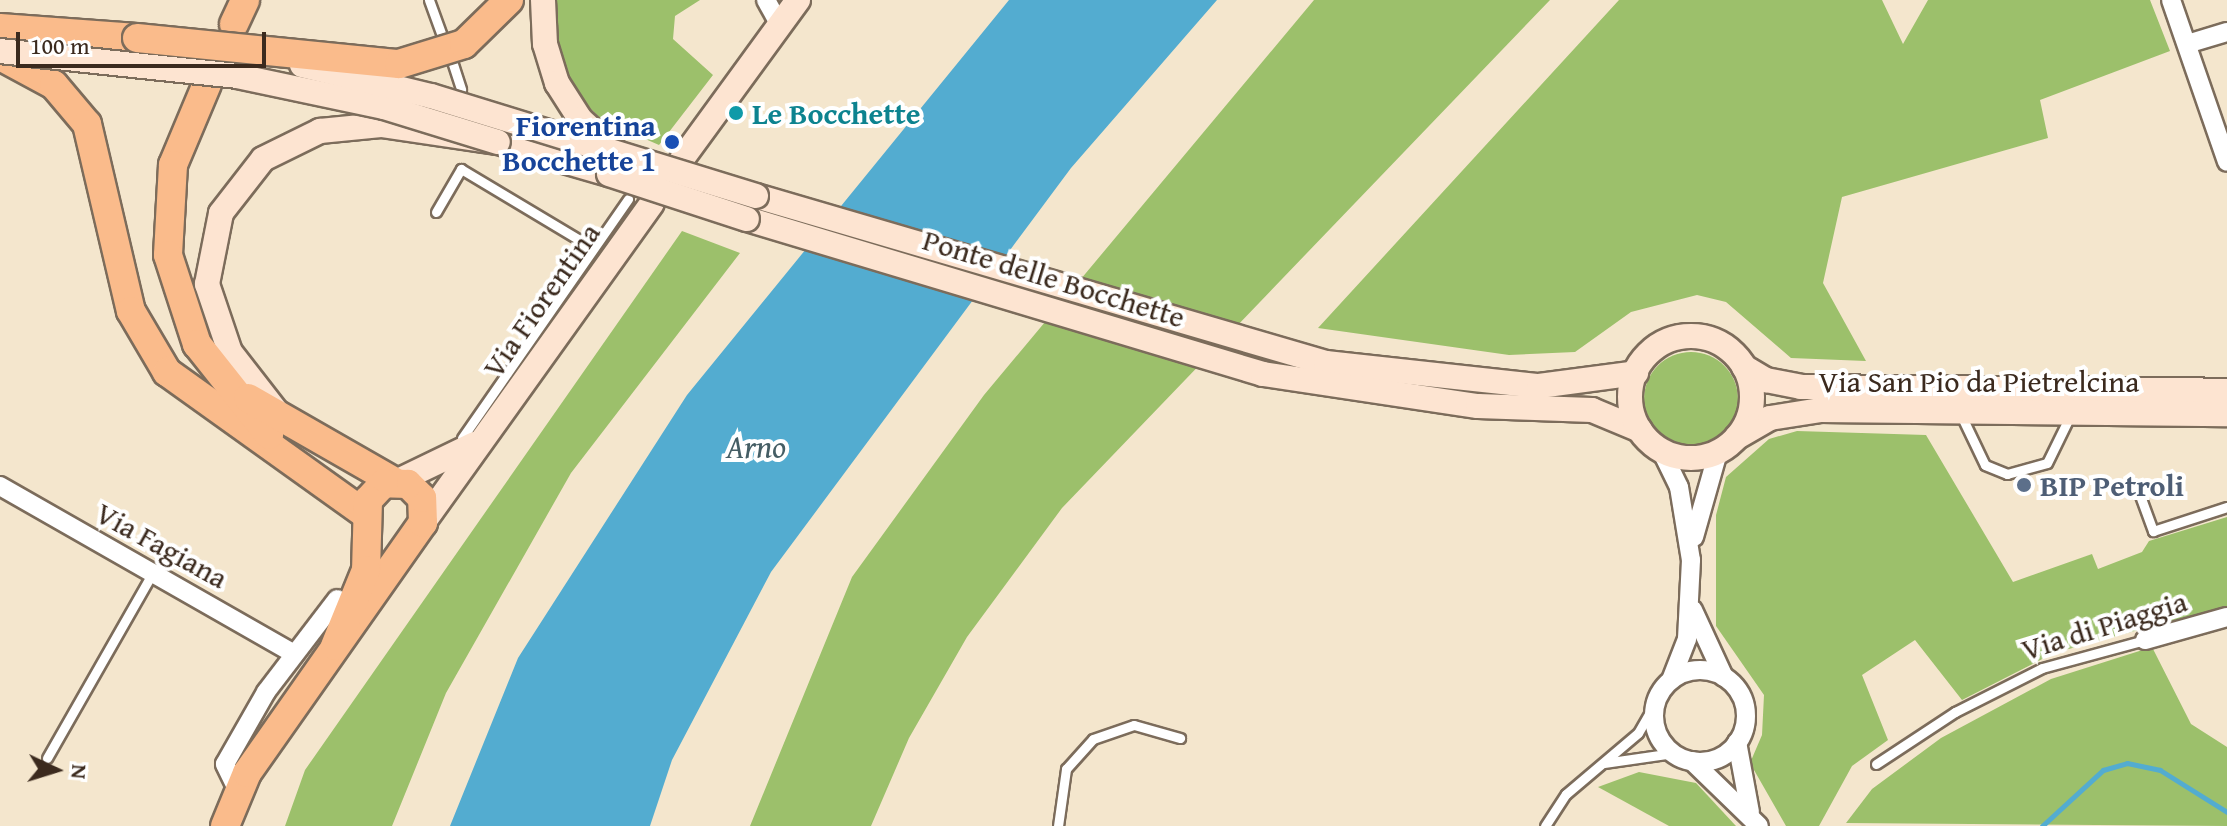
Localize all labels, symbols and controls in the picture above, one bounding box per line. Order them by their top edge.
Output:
scale bar [20,16,270,66]
text: 100 m [30,28,90,63]
place label: Le Bocchette [752,95,921,131]
marker: Le Bocchette [727,104,745,122]
place label: Fiorentina Bocchette 1 [502,107,656,178]
marker: Fiorentina Bocchette 1 [663,133,681,151]
street label: Via Fiorentina [475,216,607,384]
street label: Ponte delle Bocchette [919,221,1189,335]
street label: Via San Pio da Pietrelcina [1819,363,2139,399]
water label: Arno [726,428,786,466]
place label: BIP Petroli [2040,467,2184,503]
marker: BIP Petroli [2015,476,2033,494]
street label: Via Fagiana [90,494,234,596]
street label: Via di Piaggia [2017,583,2191,667]
north arrow [16,730,96,810]
text: N [63,763,96,780]

